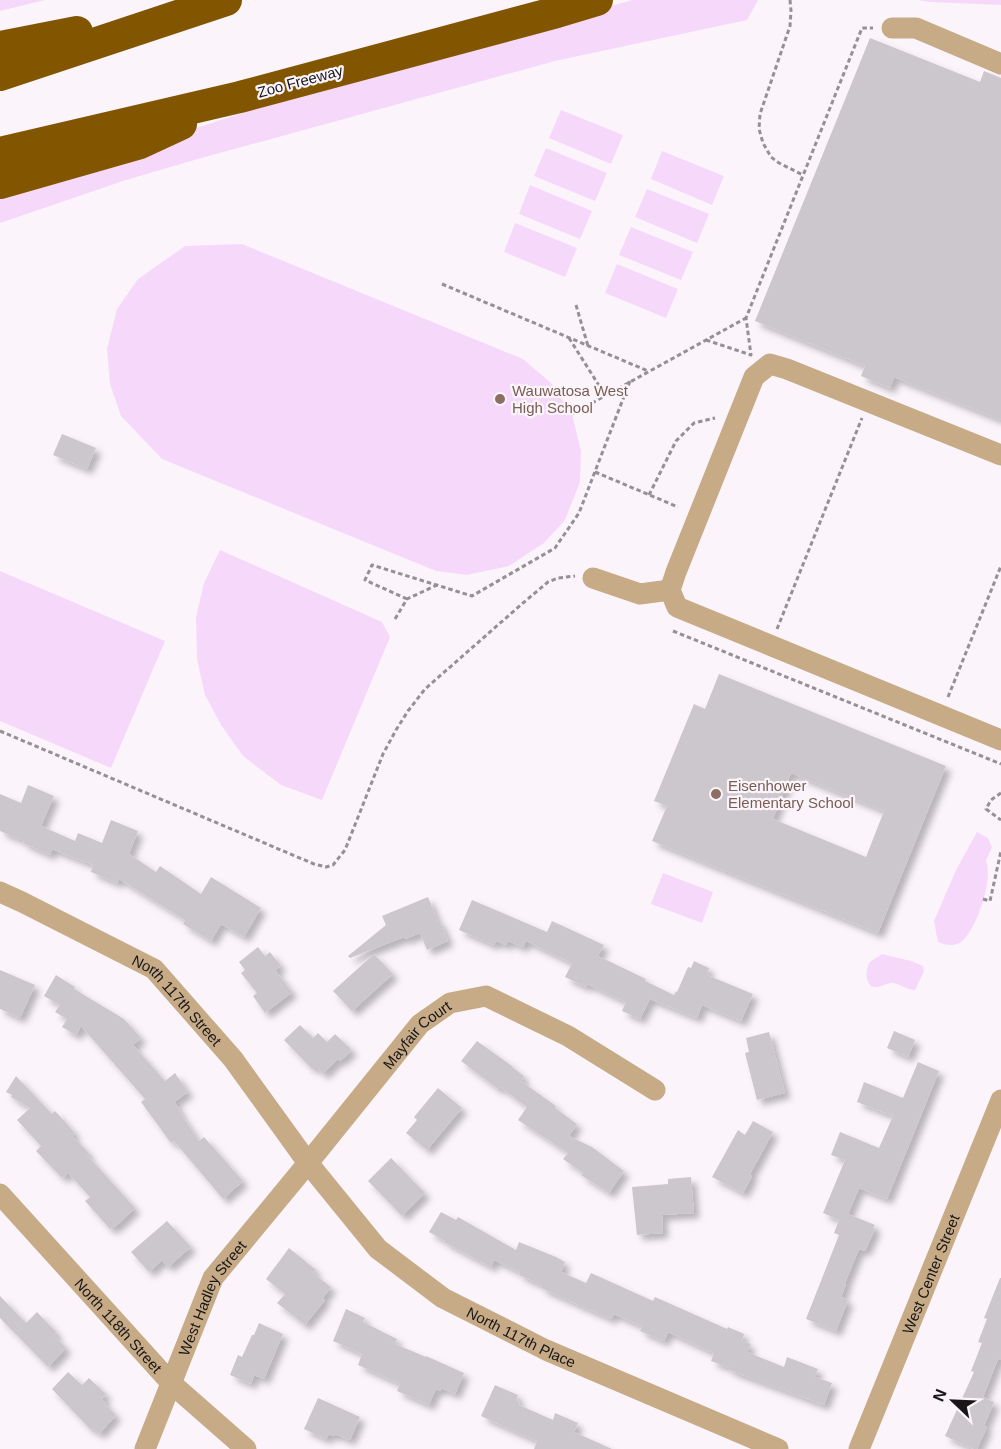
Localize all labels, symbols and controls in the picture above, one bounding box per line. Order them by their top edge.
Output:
street label: Zoo Freeway [256,61,345,101]
place label: Wauwatosa West High School [512,382,629,416]
marker: Wauwatosa West High School [493,392,507,406]
place label: Eisenhower Elementary School [728,777,854,811]
marker: Eisenhower Elementary School [709,787,723,801]
street label: North 117th Street [130,951,226,1049]
street label: Mayfair Court [379,996,455,1072]
street label: West Center Street [898,1211,962,1336]
street label: West Hadley Street [175,1236,250,1358]
street label: North 118th Street [72,1274,166,1377]
street label: North 117th Place [464,1303,578,1370]
north arrow [923,1371,983,1431]
text: N [930,1387,950,1404]

